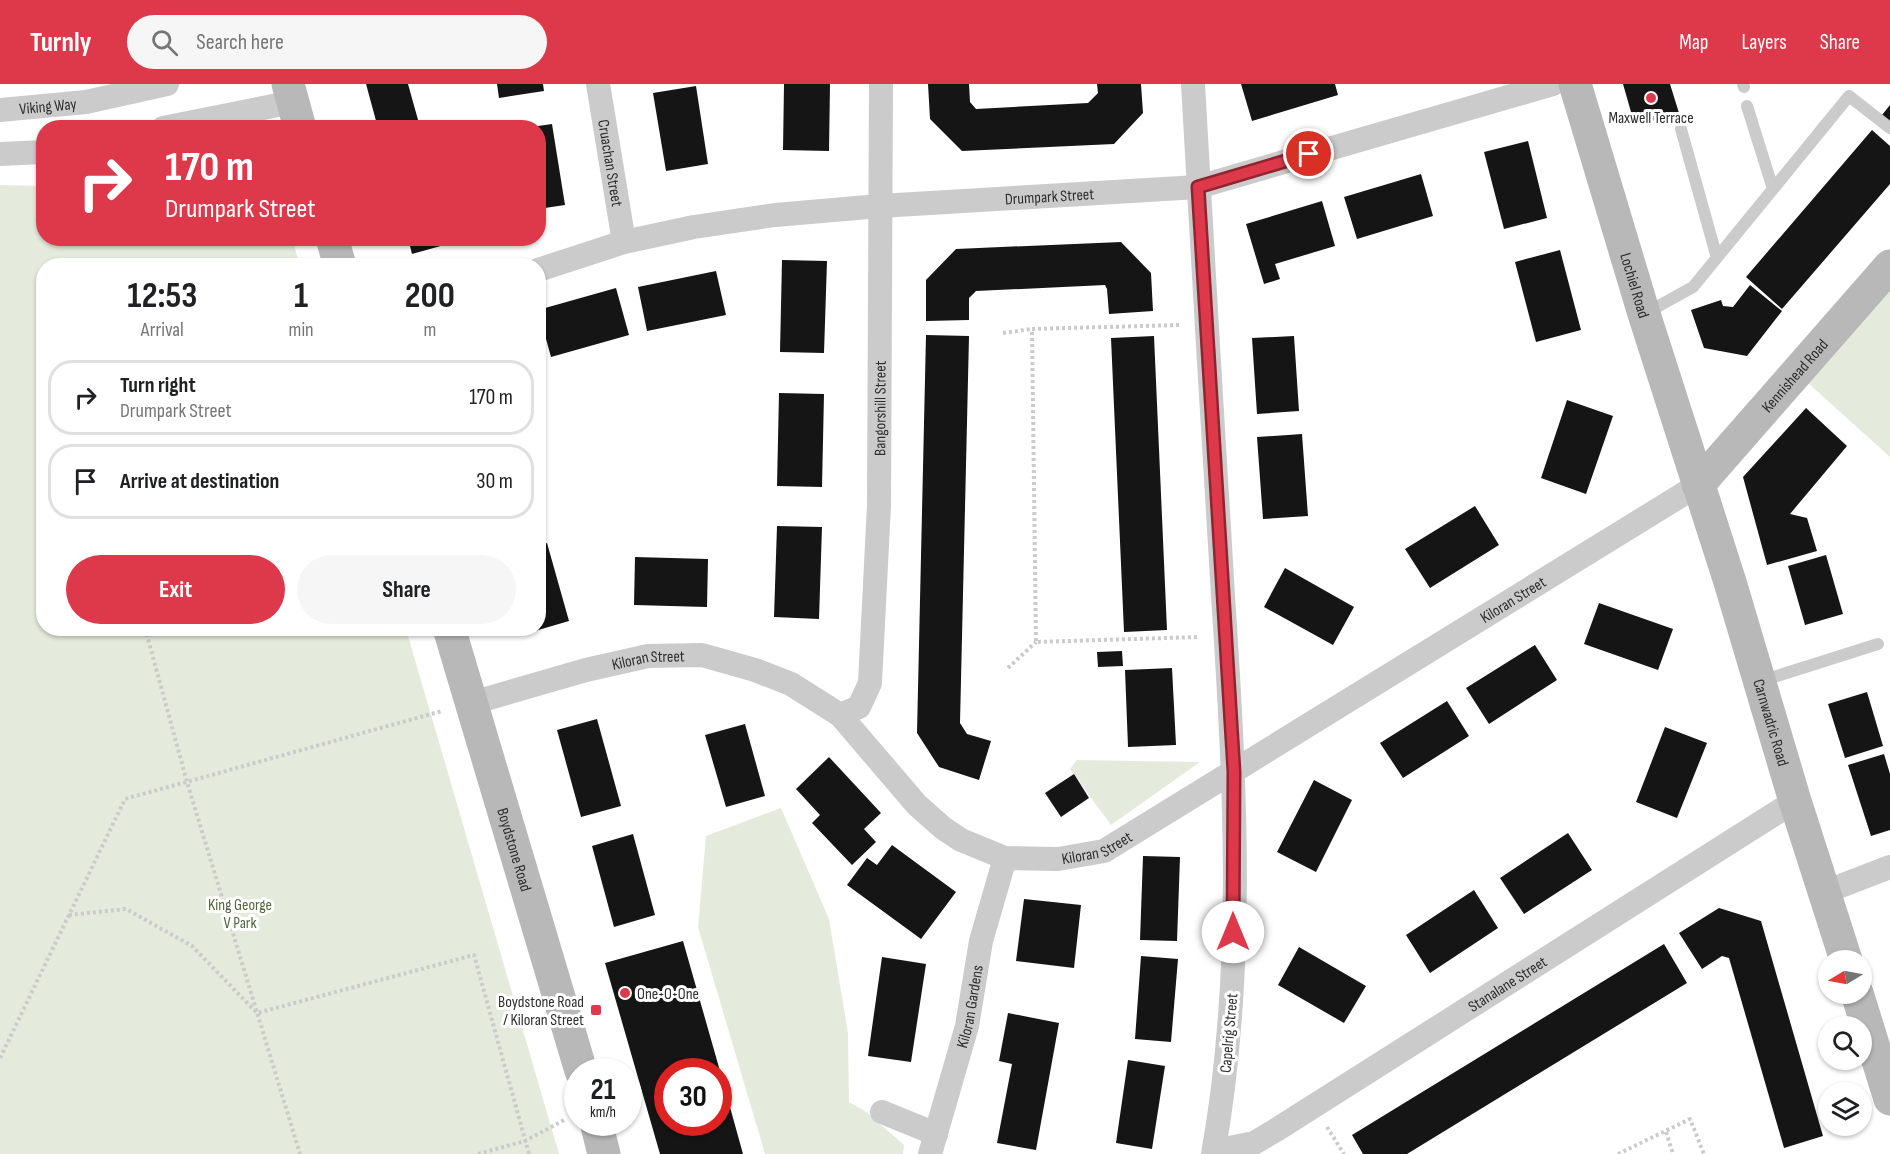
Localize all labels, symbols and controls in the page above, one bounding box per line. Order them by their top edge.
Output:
search box [127,15,547,69]
text: Turnly [30,26,91,59]
icon: search [148,26,181,59]
text: Search here [196,29,284,56]
text: Map [1679,30,1708,55]
text: Layers [1741,30,1787,55]
text: Share [1820,30,1860,55]
marker: Maxwell Terrace [1644,91,1658,105]
street label: Viking Way [19,95,77,119]
place label: Maxwell Terrace [1608,109,1694,128]
street label: Cruachan Street [593,118,626,208]
pin [1283,128,1334,179]
icon: arrive [1292,137,1325,170]
text: 170 m [165,142,254,193]
icon: right [66,144,144,222]
street label: Drumpark Street [1004,185,1095,210]
text: Drumpark Street [165,193,316,225]
street label: Lochiel Road [1615,251,1653,321]
text: 12:53 [127,275,197,318]
text: 1 [294,275,308,318]
text: 200 [405,275,455,318]
text: Arrival [141,318,184,342]
text: min [289,318,314,342]
text: m [423,318,436,342]
street label: Kennishead Road [1758,336,1833,417]
street label: Bangorshill Street [871,360,891,456]
text: Turn right [120,372,196,399]
icon: right [69,381,102,414]
text: 170 m [469,384,513,411]
text: Drumpark Street [120,399,232,423]
icon: arrive [69,465,102,498]
text: Arrive at destination [120,468,279,495]
text: 30 m [476,468,513,495]
button: Exit [66,555,285,624]
button: Share [297,555,516,624]
street label: Kiloran Street [1477,573,1550,628]
street label: Kiloran Street [610,647,685,675]
street label: Carnwadric Road [1748,677,1792,769]
street label: Boydstone Road [492,806,535,894]
street label: Kiloran Street [1060,828,1136,869]
park label: King George V Park [208,896,272,933]
position arrow [1201,900,1265,964]
north arrow [1818,950,1872,1004]
map controls [1818,950,1872,1136]
street label: Stanalane Street [1465,953,1551,1017]
street label: Kiloran Gardens [953,964,988,1050]
place label: One-O-One [637,985,699,1004]
marker: One-O-One [618,986,632,1000]
street label: Capelrig Street [1217,992,1242,1074]
place label: Boydstone Road / Kiloran Street [498,993,584,1030]
marker: Boydstone Road / Kiloran Street [589,1003,603,1017]
button: search [1818,1016,1872,1070]
speed limit sign: 30 [654,1058,732,1136]
text: 21 [591,1072,615,1108]
button: layers [1818,1082,1872,1136]
text: km/h [590,1103,616,1122]

